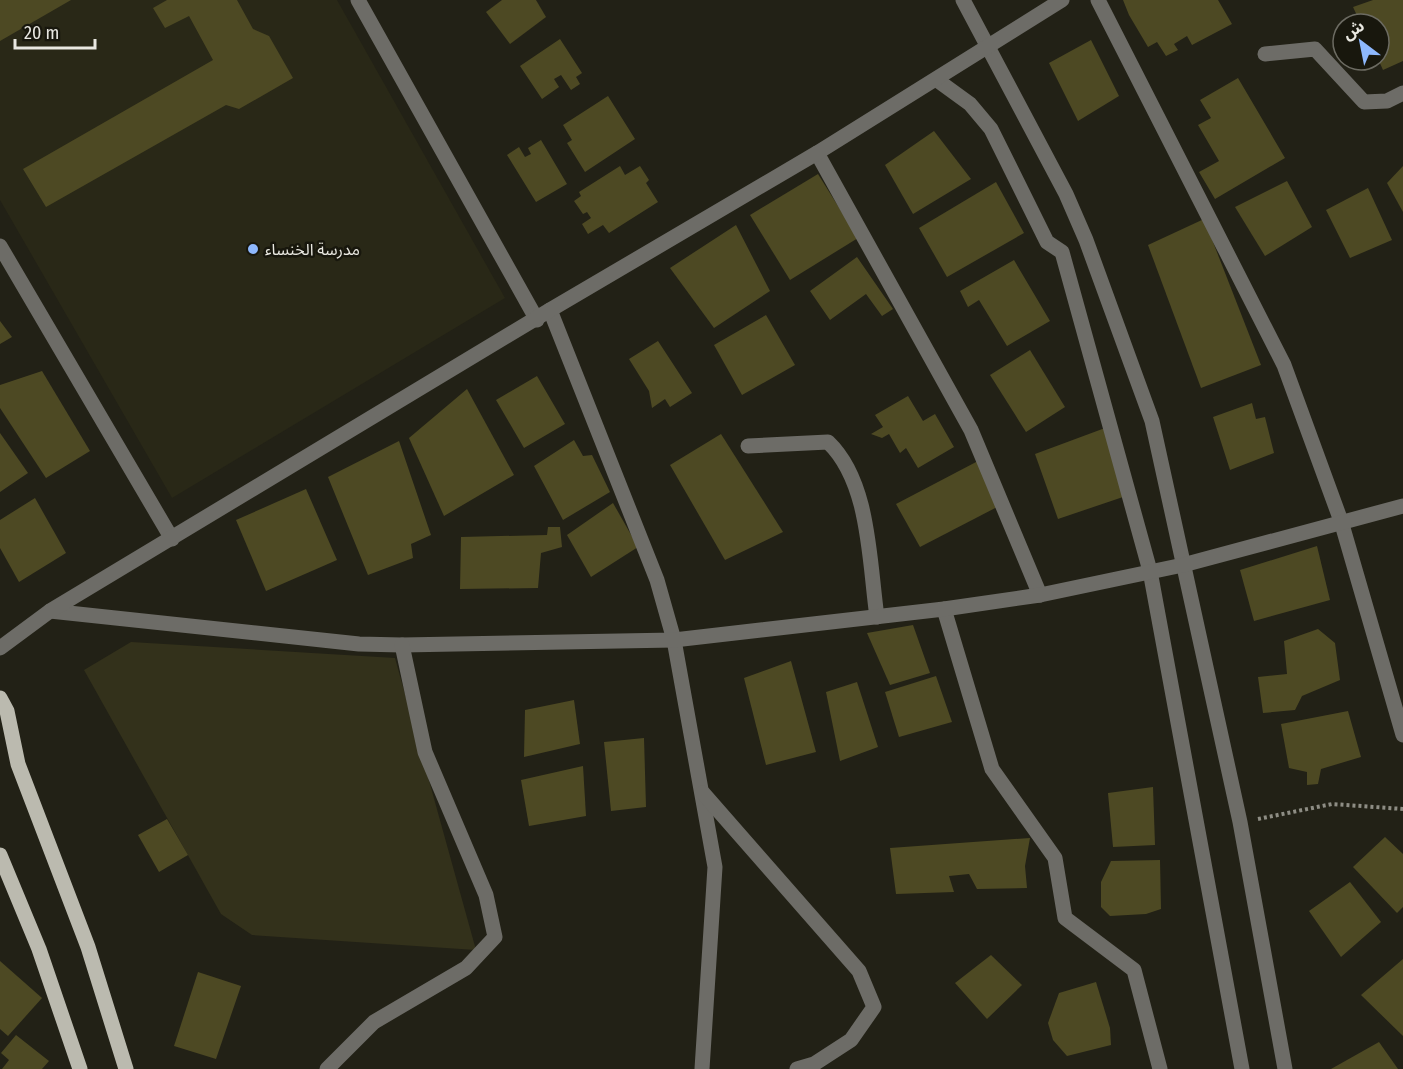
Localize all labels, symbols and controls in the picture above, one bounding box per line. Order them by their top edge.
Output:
scale bar [15,12,94,50]
north arrow [1331,12,1391,72]
text: ش [1339,16,1368,44]
text: 20 m [24,22,59,44]
place label: مدرسة الخنساء [265,240,360,259]
marker: مدرسة الخنساء [246,242,260,256]

